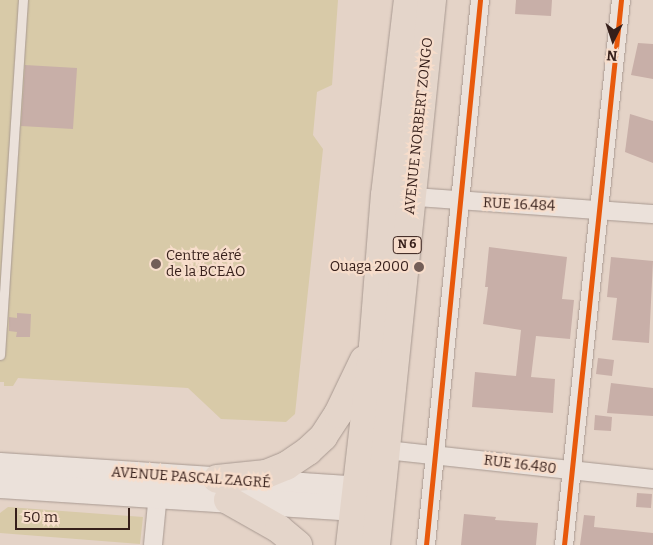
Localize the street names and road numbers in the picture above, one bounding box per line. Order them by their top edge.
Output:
street label: AVENUE NORBERT ZONGO [401,37,437,215]
street label: RUE 16.484 [483,195,555,215]
road number: N 6 [392,236,422,254]
street label: RUE 16.480 [483,452,557,478]
street label: AVENUE PASCAL ZAGRÉ [111,464,271,492]

